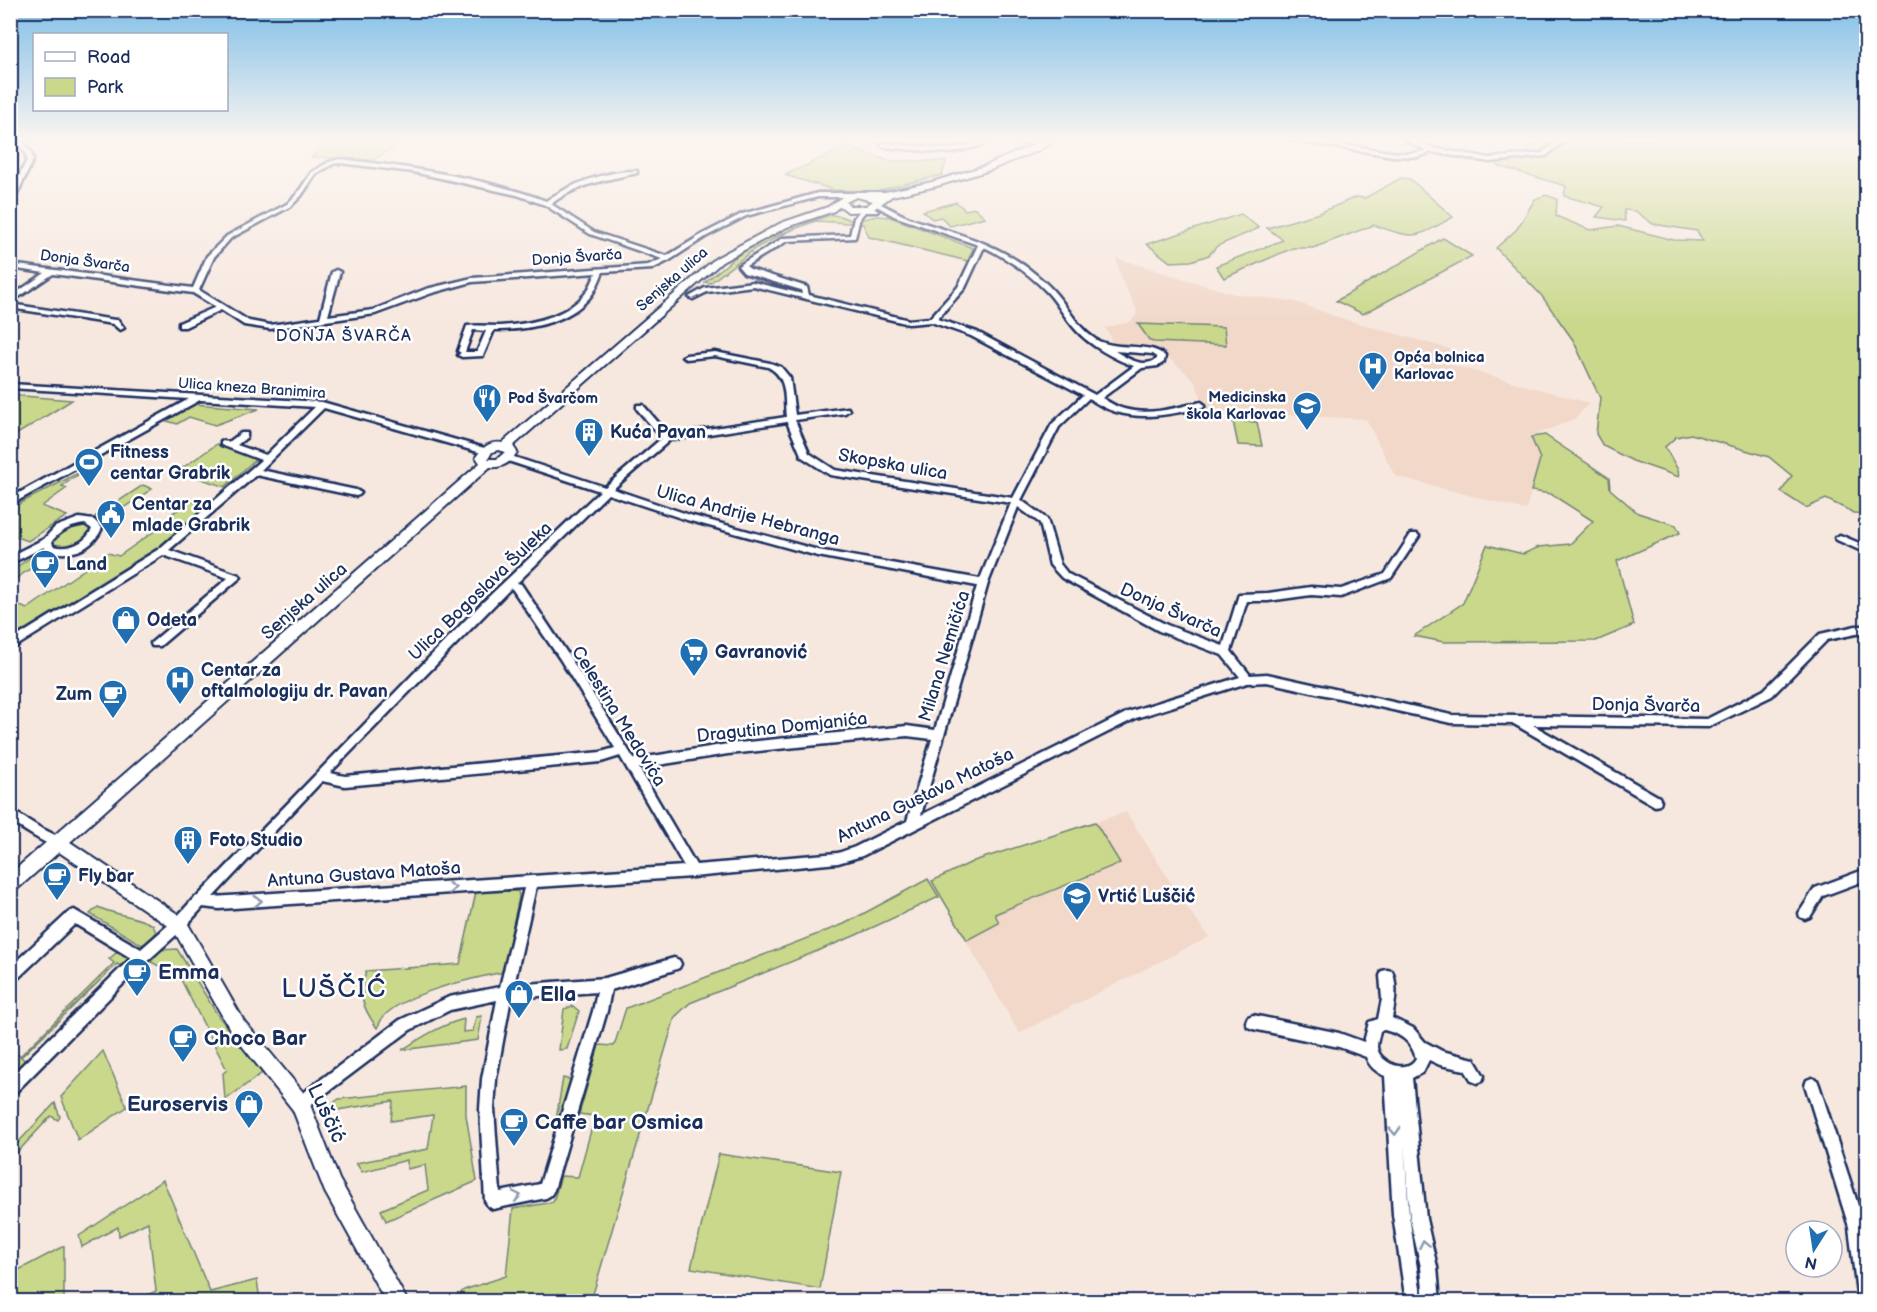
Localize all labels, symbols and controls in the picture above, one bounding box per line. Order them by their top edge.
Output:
legend [33,33,228,111]
text: Road [87,47,131,68]
text: Park [87,77,123,98]
street label: Senjska ulica [633,243,712,316]
street label: Donja Švarča [531,245,623,270]
street label: Donja Švarča [39,246,131,277]
district label: DONJA ŠVARČA [276,325,412,346]
place label: Opća bolnica Karlovac [1394,348,1485,384]
hospital icon: Opća bolnica Karlovac [1357,350,1389,392]
street label: Ulica kneza Branimira [177,374,326,403]
restaurant icon: Pod Švarčom [471,382,503,424]
place label: Pod Švarčom [508,388,598,408]
place label: Medicinska škola Karlovac [1186,388,1286,424]
school or university icon: Medicinska škola Karlovac [1291,390,1323,432]
building icon: Kuća Pavan [573,416,605,458]
place label: Kuća Pavan [610,422,706,443]
place label: Fitness centar Grabrik [110,442,231,484]
street label: Skopska ulica [837,445,949,484]
sports icon: Fitness centar Grabrik [73,446,105,488]
street label: Ulica Andrije Hebranga [654,481,842,550]
place label: Centar za mlade Grabrik [132,494,250,536]
public building icon: Centar za mlade Grabrik [95,498,127,540]
street label: Ulica Bogoslava Šuleka [404,517,556,665]
cafe icon: Land [29,548,61,590]
place label: Land [66,554,107,575]
street label: Senjska ulica [257,559,351,644]
street label: Donja Švarča [1117,578,1225,642]
street label: Milana Nemičića [915,588,974,724]
shop icon: Odeta [110,604,142,646]
place label: Odeta [147,610,197,631]
supermarket icon: Gavranović [678,636,710,678]
street label: Celestina Medovića [567,642,670,790]
place label: Gavranović [715,642,807,663]
place label: Centar za oftalmologiju dr. Pavan [201,660,388,702]
hospital icon: Centar za oftalmologiju dr. Pavan [164,664,196,706]
cafe icon: Zum [97,678,129,720]
place label: Zum [56,684,92,705]
street label: Donja Švarča [1591,693,1701,717]
street label: Dragutina Domjanića [696,708,868,747]
street label: Antuna Gustava Matoša [833,743,1017,847]
building icon: Foto Studio [172,824,204,866]
place label: Foto Studio [209,830,303,851]
street label: Antuna Gustava Matoša [267,857,462,892]
cafe icon: Fly bar [41,860,73,902]
place label: Fly bar [78,866,135,887]
school or university icon: Vrtić Luščić [1061,880,1093,922]
one-way arrow [448,882,457,895]
place label: Vrtić Luščić [1098,886,1195,907]
one-way arrow [253,894,262,907]
cafe icon: Emma [121,956,153,998]
place label: Emma [158,960,220,985]
district label: LUŠČIĆ [281,972,387,1005]
shop icon: Ella [503,978,535,1020]
place label: Ella [540,982,576,1007]
cafe icon: Choco Bar [167,1022,199,1064]
place label: Choco Bar [204,1026,307,1051]
street label: Luščić [302,1079,351,1147]
shop icon: Euroservis [233,1088,265,1130]
place label: Euroservis [127,1092,228,1117]
cafe icon: Caffe bar Osmica [498,1106,530,1148]
place label: Caffe bar Osmica [535,1110,703,1135]
one-way arrow [1389,1127,1402,1136]
one-way arrow [512,1190,522,1203]
north arrow [1784,1219,1844,1279]
one-way arrow [1418,1239,1431,1249]
text: N [1803,1252,1819,1273]

